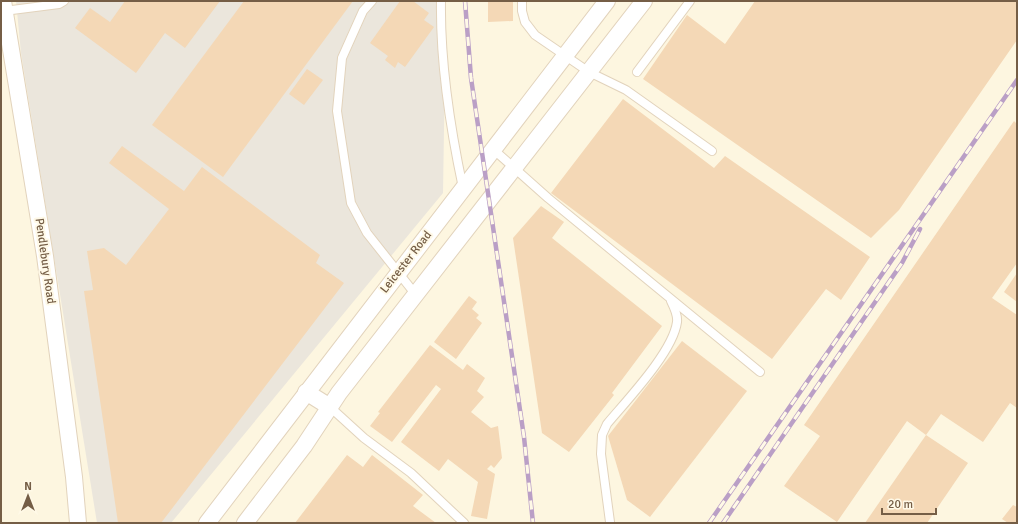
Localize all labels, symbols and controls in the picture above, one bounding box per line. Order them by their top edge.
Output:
street label: Pendlebury Road [32,217,58,305]
street label: Leicester Road [377,228,435,296]
north arrow [8,476,48,516]
text: N [24,480,32,493]
scale bar [882,490,936,516]
text: 20 m [888,497,913,512]

